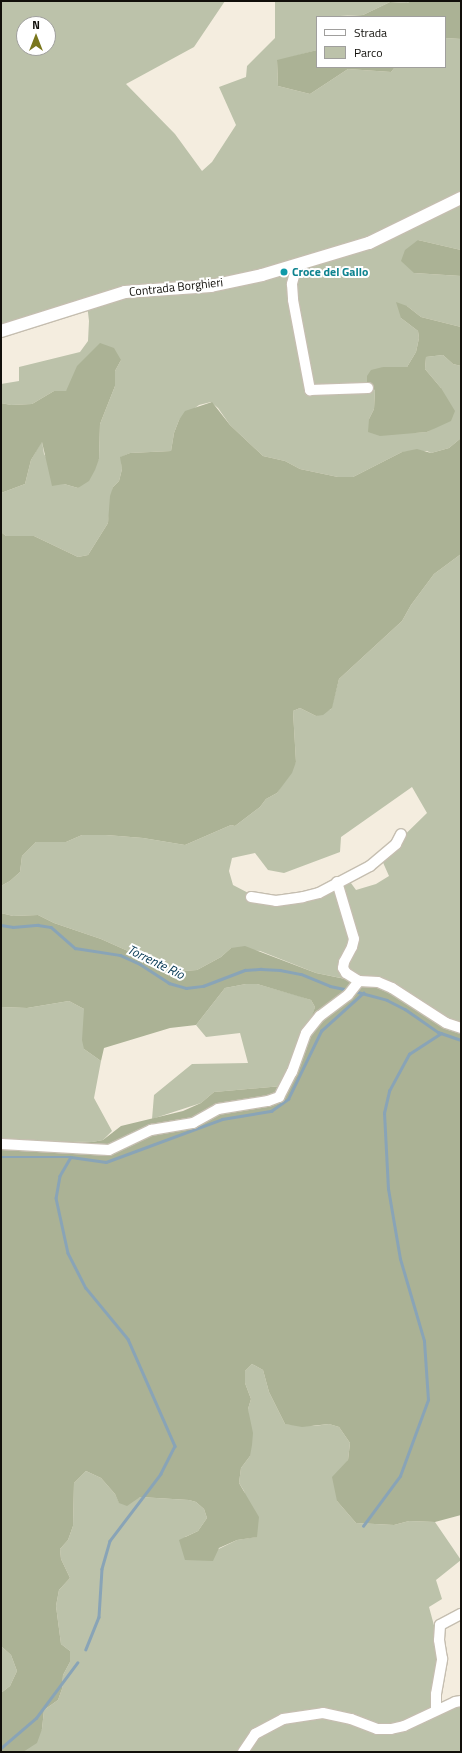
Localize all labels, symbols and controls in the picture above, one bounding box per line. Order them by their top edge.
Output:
north arrow [16,16,56,56]
legend [316,16,446,68]
text: N [32,17,40,33]
text: Strada [354,23,387,42]
text: Parco [354,43,383,62]
place label: Croce del Gallo [292,265,368,279]
marker: Croce del Gallo [279,267,289,277]
street label: Contrada Borghieri [128,275,224,299]
water label: Torrente Rio [125,942,187,982]

